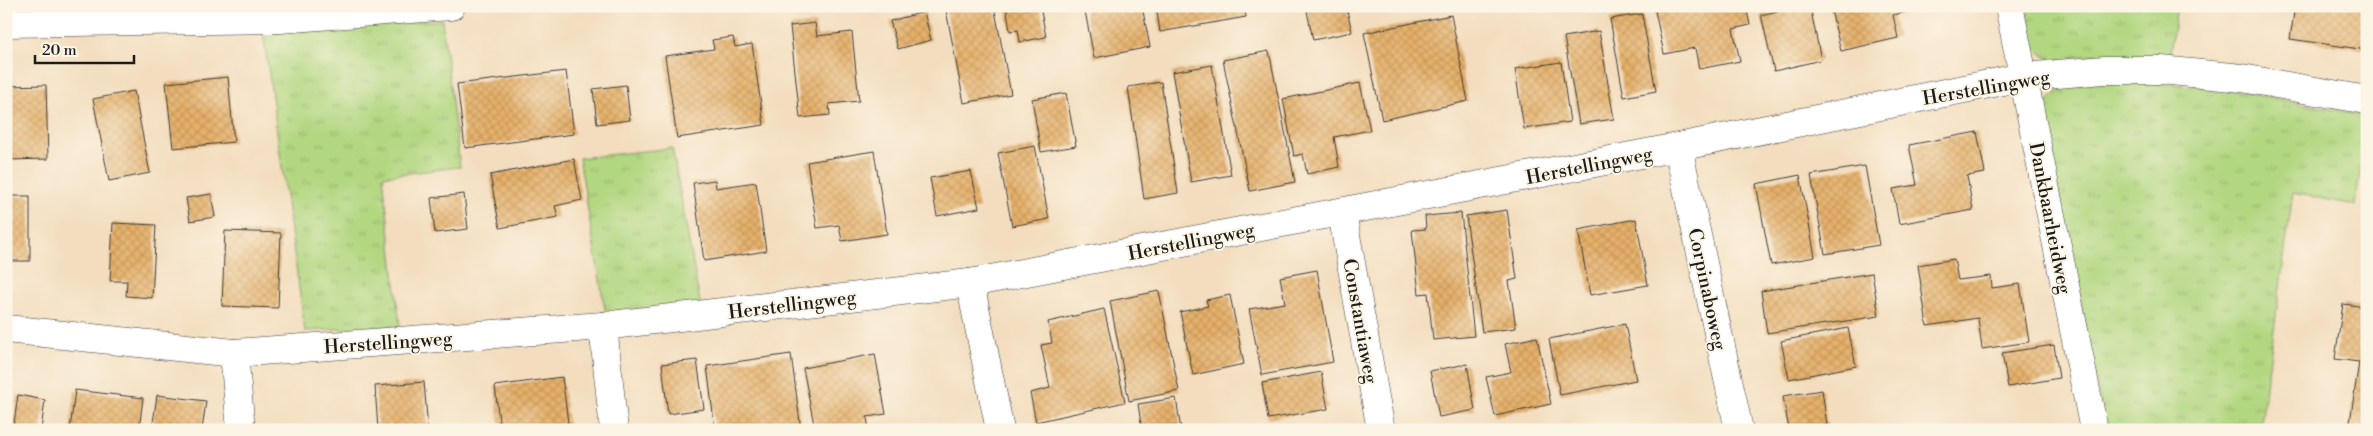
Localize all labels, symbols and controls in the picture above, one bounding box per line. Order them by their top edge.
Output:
scale bar [35,32,134,64]
text: 20 m [42,41,77,60]
street label: Herstellingweg [1921,65,2052,111]
street label: Dankbaarheidweg [2024,140,2077,296]
street label: Herstellingweg [1524,142,1655,190]
street label: Herstellingweg [1126,218,1257,266]
street label: Corpinaboweg [1682,226,1732,353]
street label: Constantiaweg [1337,257,1383,386]
street label: Herstellingweg [727,285,858,325]
street label: Herstellingweg [323,327,453,359]

